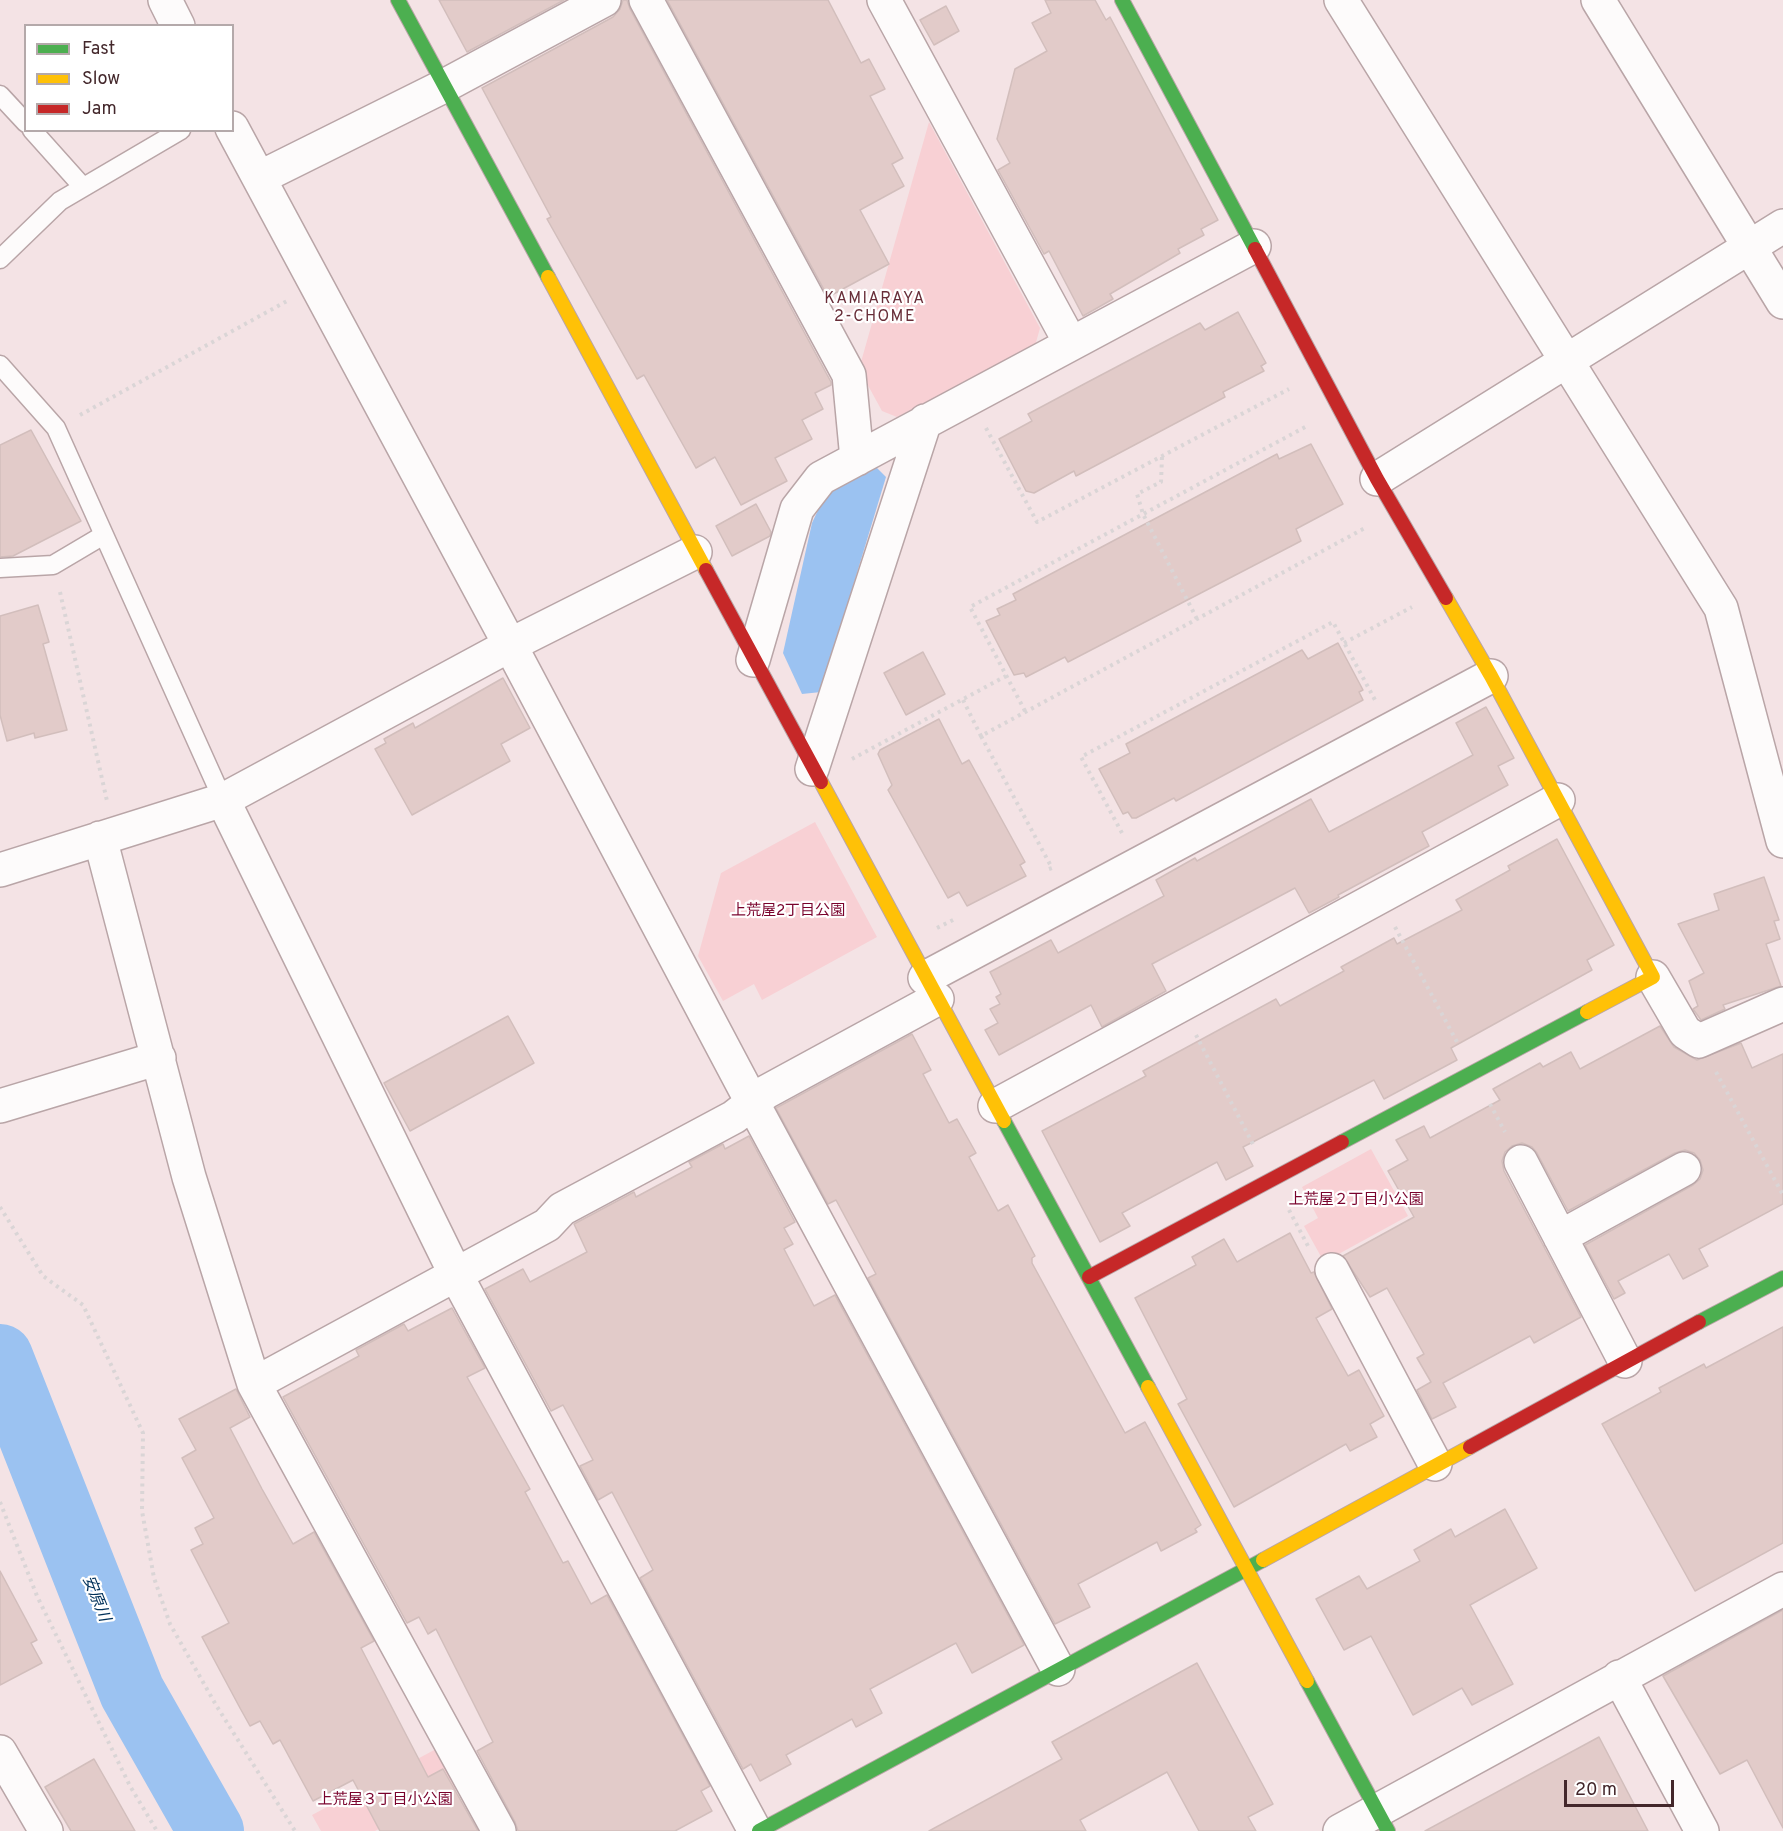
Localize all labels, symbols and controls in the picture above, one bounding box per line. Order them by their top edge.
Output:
legend [24,24,234,132]
text: Fast [82,38,115,61]
text: Slow [82,68,120,91]
text: Jam [82,98,117,121]
district label: KAMIARAYA 2-CHOME [824,290,926,328]
park label: 上荒屋2丁目公園 [731,903,845,921]
park label: 上荒屋２丁目小公園 [1289,1192,1423,1210]
water label: 安原川 [77,1573,113,1625]
scale bar [1567,1768,1676,1806]
text: 20 m [1575,1779,1617,1802]
park label: 上荒屋３丁目小公園 [318,1792,452,1810]

